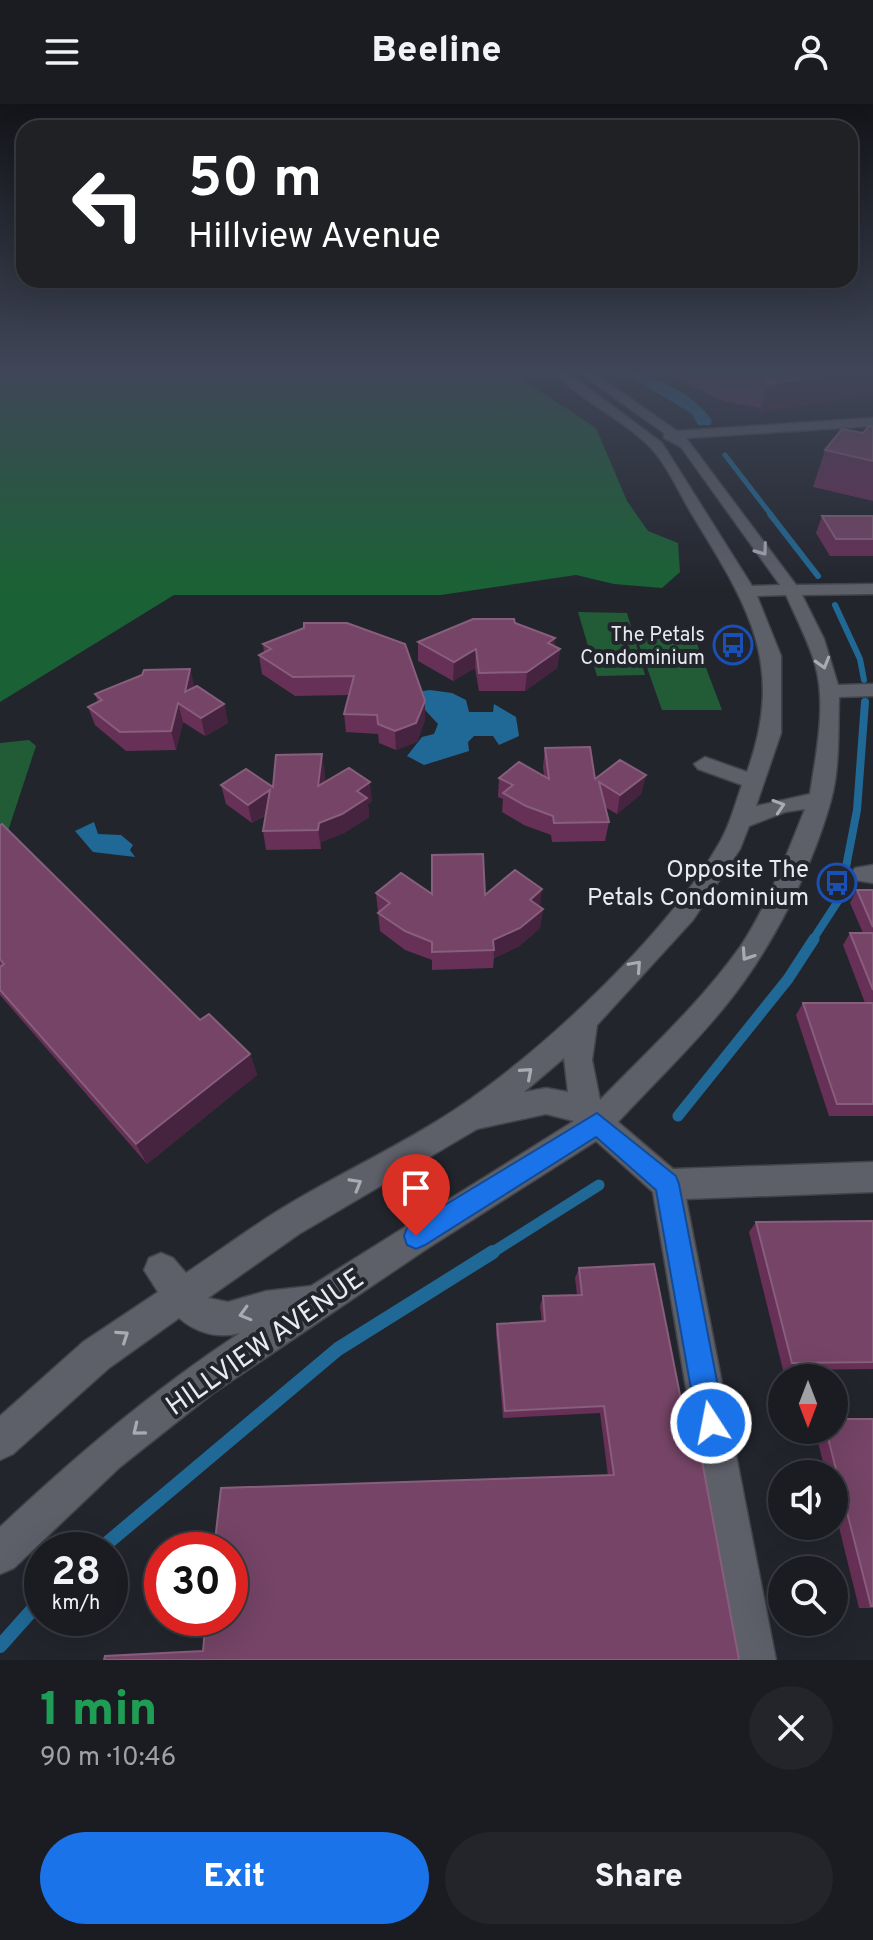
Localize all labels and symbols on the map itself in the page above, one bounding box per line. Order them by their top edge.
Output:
one-way arrow [753,542,767,556]
place label: The Petals Condominium [580,623,705,672]
bus stop icon: The Petals Condominium [712,624,754,666]
one-way arrow [814,655,830,669]
one-way arrow [771,800,785,816]
place label: Opposite The Petals Condominium [587,856,809,914]
bus stop icon: Opposite The Petals Condominium [816,862,858,904]
one-way arrow [742,946,757,960]
one-way arrow [626,961,640,976]
one-way arrow [518,1068,532,1083]
pin [382,1154,450,1236]
one-way arrow [347,1178,361,1194]
street label: HILLVIEW AVENUE [160,1262,372,1425]
one-way arrow [239,1305,253,1321]
one-way arrow [115,1331,129,1346]
north arrow [768,1364,848,1444]
position arrow [669,1381,753,1465]
one-way arrow [132,1420,147,1434]
speed limit sign: 30 [144,1532,248,1636]

